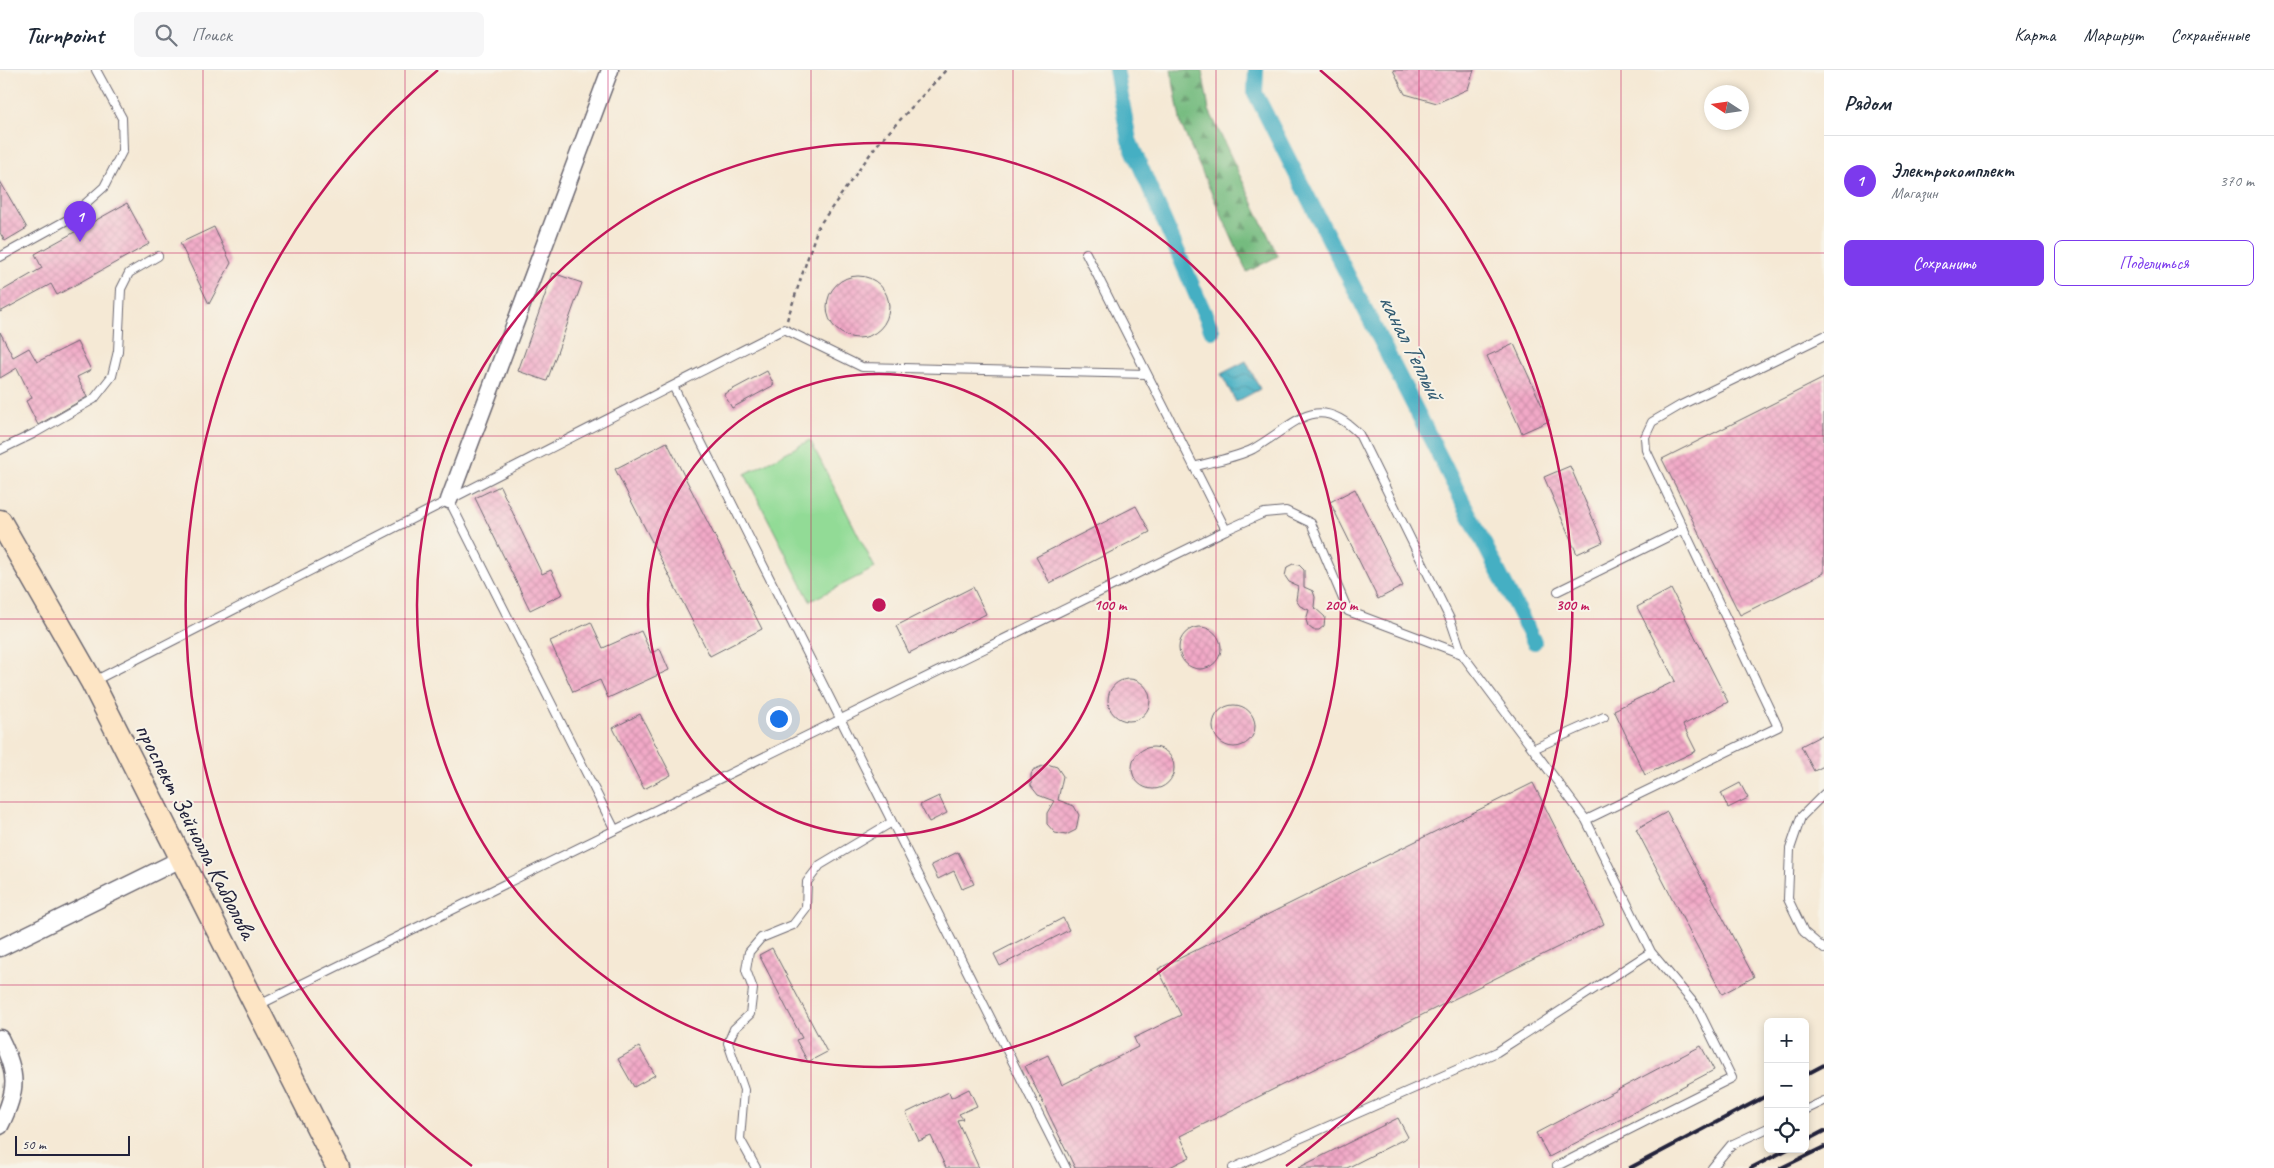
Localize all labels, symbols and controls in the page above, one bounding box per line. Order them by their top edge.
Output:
search box [134,12,484,57]
text: Turnpoint [25,20,104,50]
icon: search [152,21,180,49]
text: Поиск [192,23,232,47]
text: Карта [2014,24,2055,46]
text: Маршрут [2083,24,2143,46]
text: Сохранённые [2171,24,2249,46]
north arrow [1704,85,1749,130]
text: Рядом [1844,90,1891,116]
text: Электрокомплект [1891,159,2013,183]
text: 1 [1856,171,1864,191]
text: 370 m [2220,171,2254,191]
text: Магазин [1891,183,1938,203]
pin: 1 [64,201,96,242]
button: Сохранить [1844,240,2044,286]
button: Поделиться [2054,240,2254,286]
water label: канал Теплый [1371,288,1453,409]
centre of rings [870,596,888,614]
text: 100 m [1094,596,1128,615]
text: 200 m [1325,596,1359,615]
text: 300 m [1556,596,1590,615]
your location [766,706,792,732]
street label: проспект Зейнолла Кабдолова [129,718,264,946]
map controls [1764,1018,1809,1153]
button: + [1764,1018,1809,1063]
button: − [1764,1063,1809,1108]
button: locate [1764,1108,1809,1153]
scale bar [15,1133,130,1156]
text: 50 m [22,1136,46,1153]

